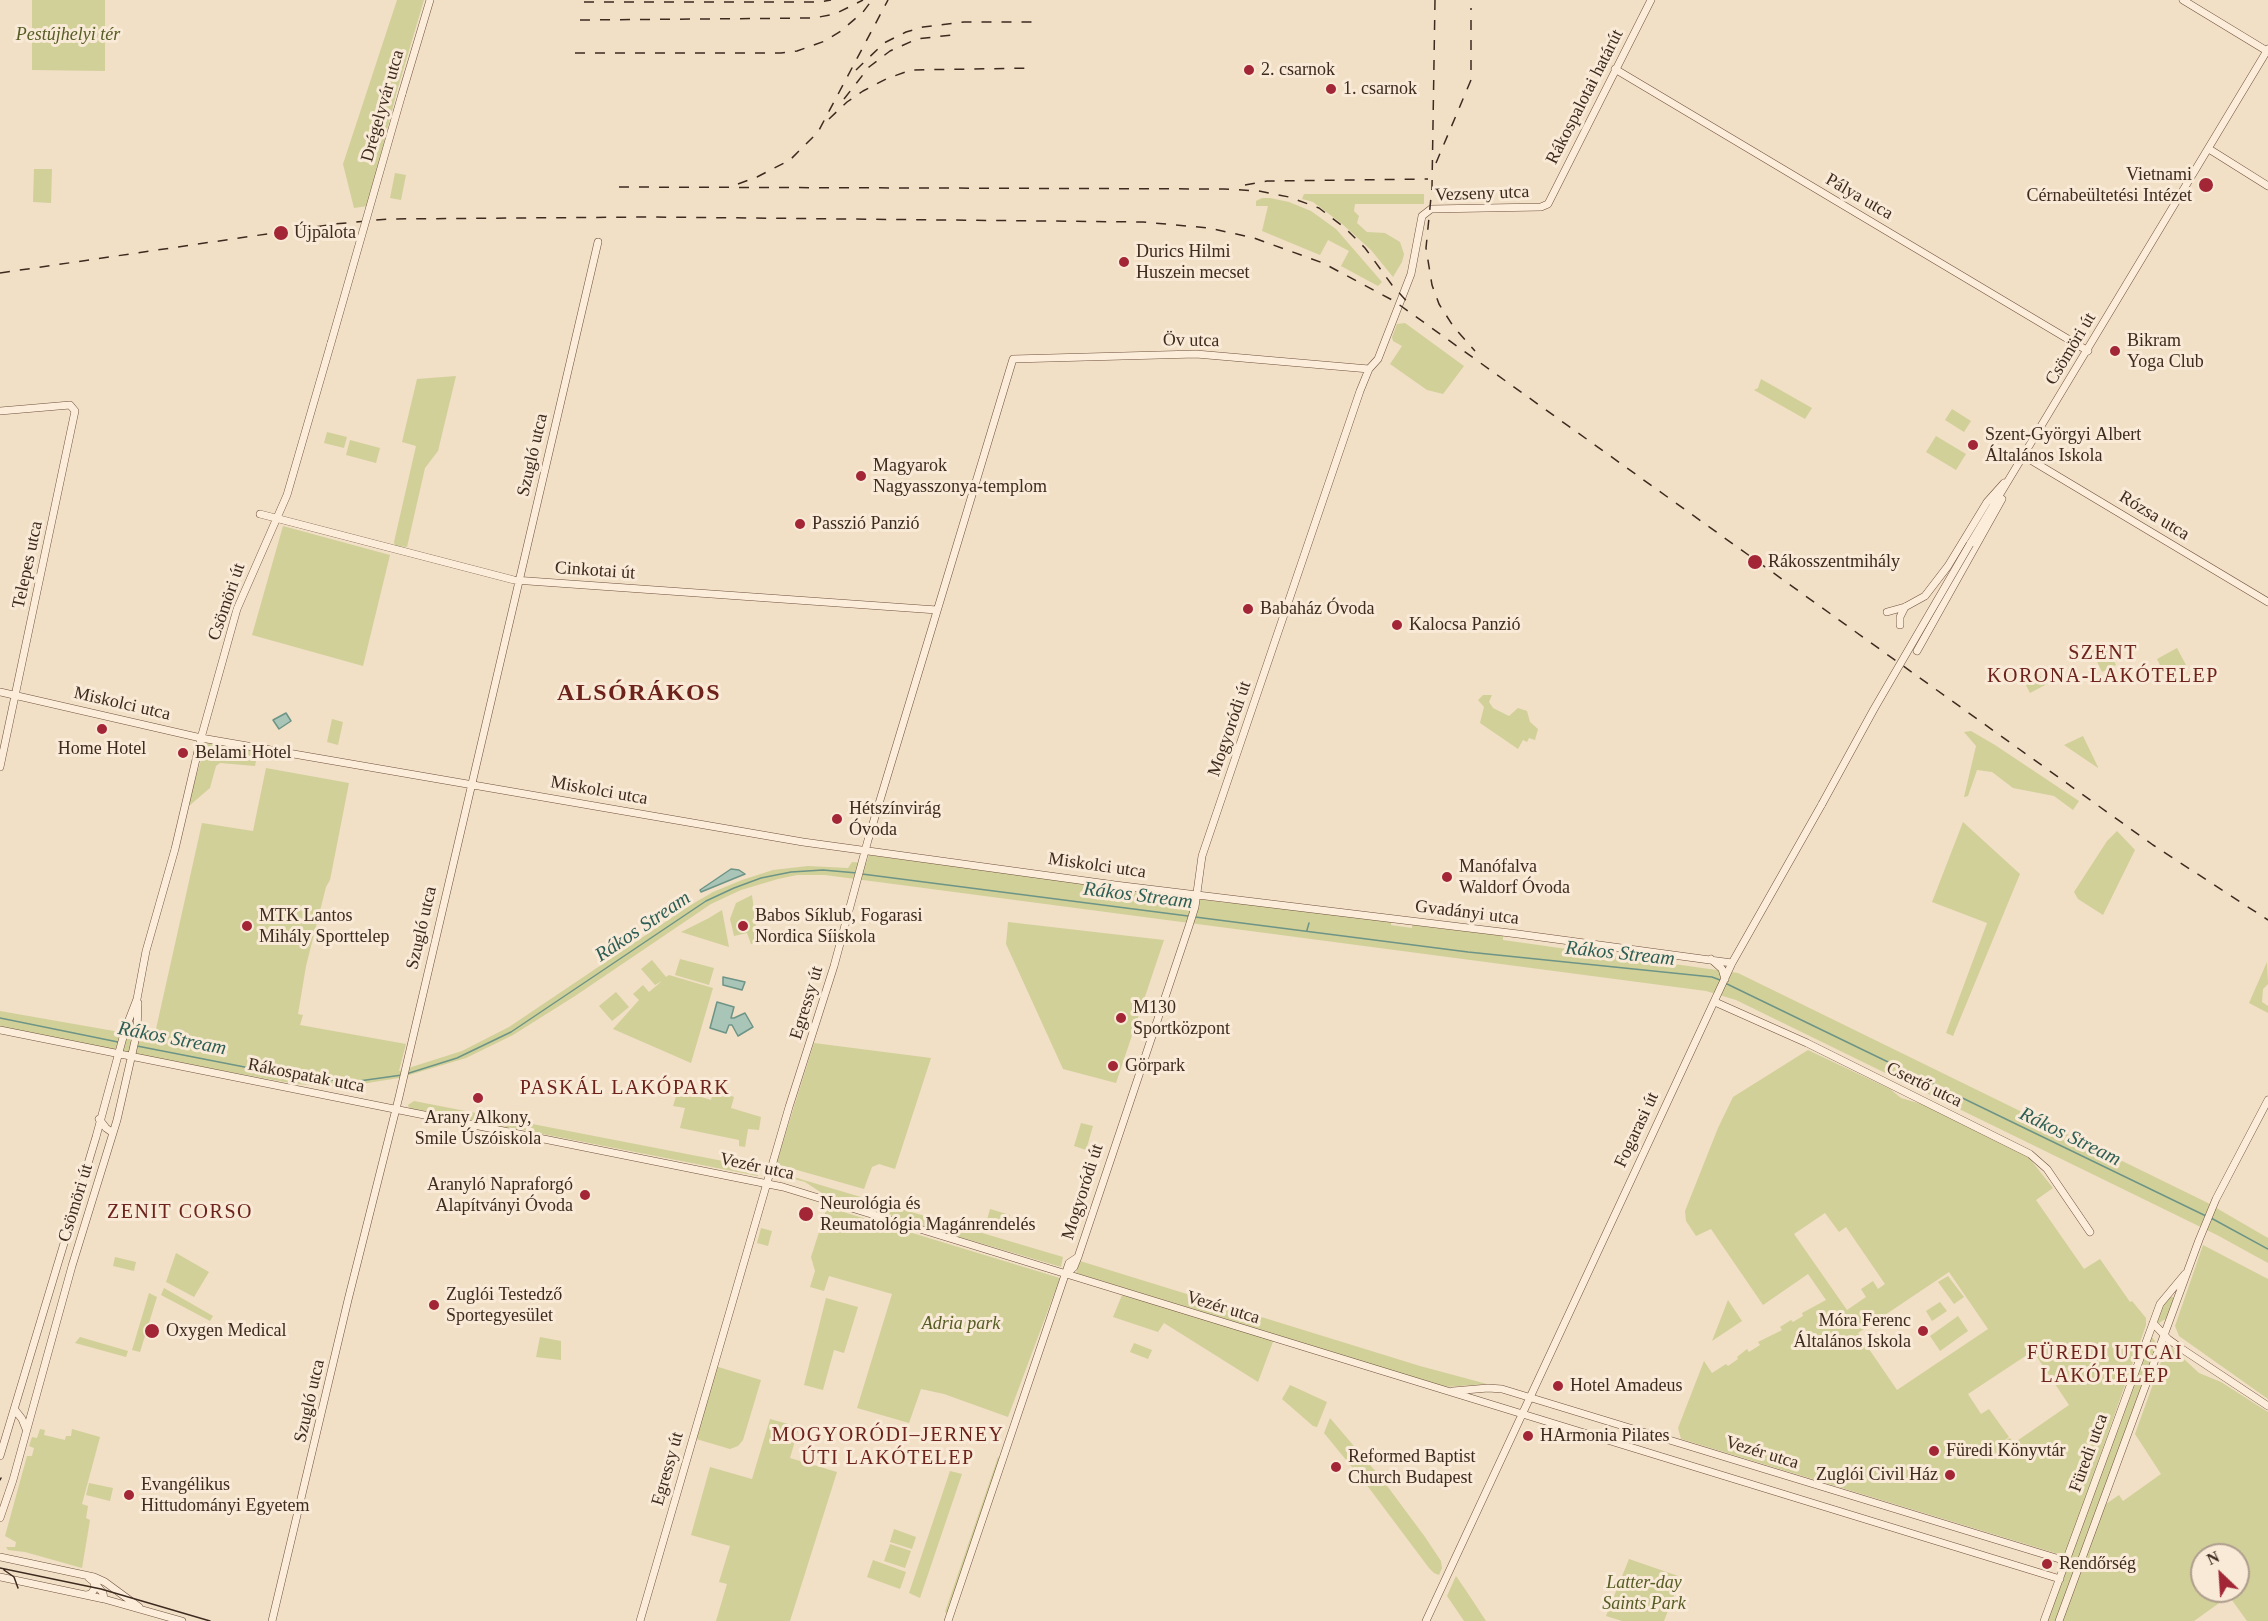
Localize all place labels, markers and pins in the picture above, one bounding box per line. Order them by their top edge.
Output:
place label: 2. csarnok [1261,59,1335,81]
marker: 2. csarnok [1242,63,1256,77]
place label: 1. csarnok [1343,78,1417,100]
marker: 1. csarnok [1324,82,1338,96]
place label: Vietnami Cérnabeültetési Intézet [2027,164,2192,207]
marker: Vietnami Cérnabeültetési Intézet [2197,176,2215,194]
place label: Újpalota [294,222,356,244]
marker: Újpalota [272,224,290,242]
place label: Durics Hilmi Huszein mecset [1136,241,1249,284]
marker: Durics Hilmi Huszein mecset [1117,255,1131,269]
place label: Bikram Yoga Club [2127,330,2204,372]
marker: Bikram Yoga Club [2108,344,2122,358]
place label: Szent-Györgyi Albert Általános Iskola [1985,424,2141,466]
marker: Szent-Györgyi Albert Általános Iskola [1966,438,1980,452]
place label: Magyarok Nagyasszonya-templom [873,455,1047,498]
marker: Magyarok Nagyasszonya-templom [854,469,868,483]
place label: Passzió Panzió [812,513,919,535]
marker: Passzió Panzió [793,517,807,531]
place label: Rákosszentmihály [1768,551,1900,573]
marker: Rákosszentmihály [1746,553,1764,571]
place label: Babaház Óvoda [1260,598,1374,620]
marker: Babaház Óvoda [1241,602,1255,616]
place label: Kalocsa Panzió [1409,614,1520,636]
marker: Kalocsa Panzió [1390,618,1404,632]
marker: Home Hotel [95,722,109,736]
place label: Home Hotel [58,738,146,760]
place label: Belami Hotel [195,742,291,764]
marker: Belami Hotel [176,746,190,760]
place label: Hétszínvirág Óvoda [849,798,941,840]
marker: Hétszínvirág Óvoda [830,812,844,826]
place label: Manófalva Waldorf Óvoda [1459,856,1570,898]
marker: Manófalva Waldorf Óvoda [1440,870,1454,884]
place label: MTK Lantos Mihály Sporttelep [259,905,389,948]
place label: Babos Síklub, Fogarasi Nordica Síiskola [755,905,923,948]
marker: MTK Lantos Mihály Sporttelep [240,919,254,933]
marker: Babos Síklub, Fogarasi Nordica Síiskola [736,919,750,933]
place label: M130 Sportközpont [1133,997,1230,1040]
marker: M130 Sportközpont [1114,1011,1128,1025]
place label: Görpark [1125,1055,1185,1077]
marker: Görpark [1106,1059,1120,1073]
marker: Arany Alkony, Smile Úszóiskola [471,1091,485,1105]
place label: Arany Alkony, Smile Úszóiskola [415,1107,541,1150]
place label: Aranyló Napraforgó Alapítványi Óvoda [427,1174,573,1216]
marker: Aranyló Napraforgó Alapítványi Óvoda [578,1188,592,1202]
place label: Neurológia és Reumatológia Magánrendelés [820,1193,1035,1236]
marker: Neurológia és Reumatológia Magánrendelés [797,1205,815,1223]
place label: Zuglói Testedző Sportegyesület [446,1284,562,1326]
marker: Zuglói Testedző Sportegyesület [427,1298,441,1312]
place label: Móra Ferenc Általános Iskola [1794,1310,1911,1352]
place label: Oxygen Medical [166,1320,286,1342]
marker: Oxygen Medical [143,1322,161,1340]
marker: Móra Ferenc Általános Iskola [1916,1324,1930,1338]
place label: Hotel Amadeus [1570,1375,1682,1397]
marker: Hotel Amadeus [1551,1379,1565,1393]
place label: HArmonia Pilates [1540,1425,1669,1447]
marker: HArmonia Pilates [1521,1429,1535,1443]
place label: Füredi Könyvtár [1946,1440,2065,1462]
marker: Füredi Könyvtár [1927,1444,1941,1458]
place label: Reformed Baptist Church Budapest [1348,1446,1475,1488]
marker: Reformed Baptist Church Budapest [1329,1460,1343,1474]
place label: Zuglói Civil Ház [1816,1464,1938,1486]
marker: Zuglói Civil Ház [1943,1468,1957,1482]
place label: Evangélikus Hittudományi Egyetem [141,1474,309,1516]
marker: Evangélikus Hittudományi Egyetem [122,1488,136,1502]
place label: Rendőrség [2059,1553,2136,1575]
marker: Rendőrség [2040,1557,2054,1571]

